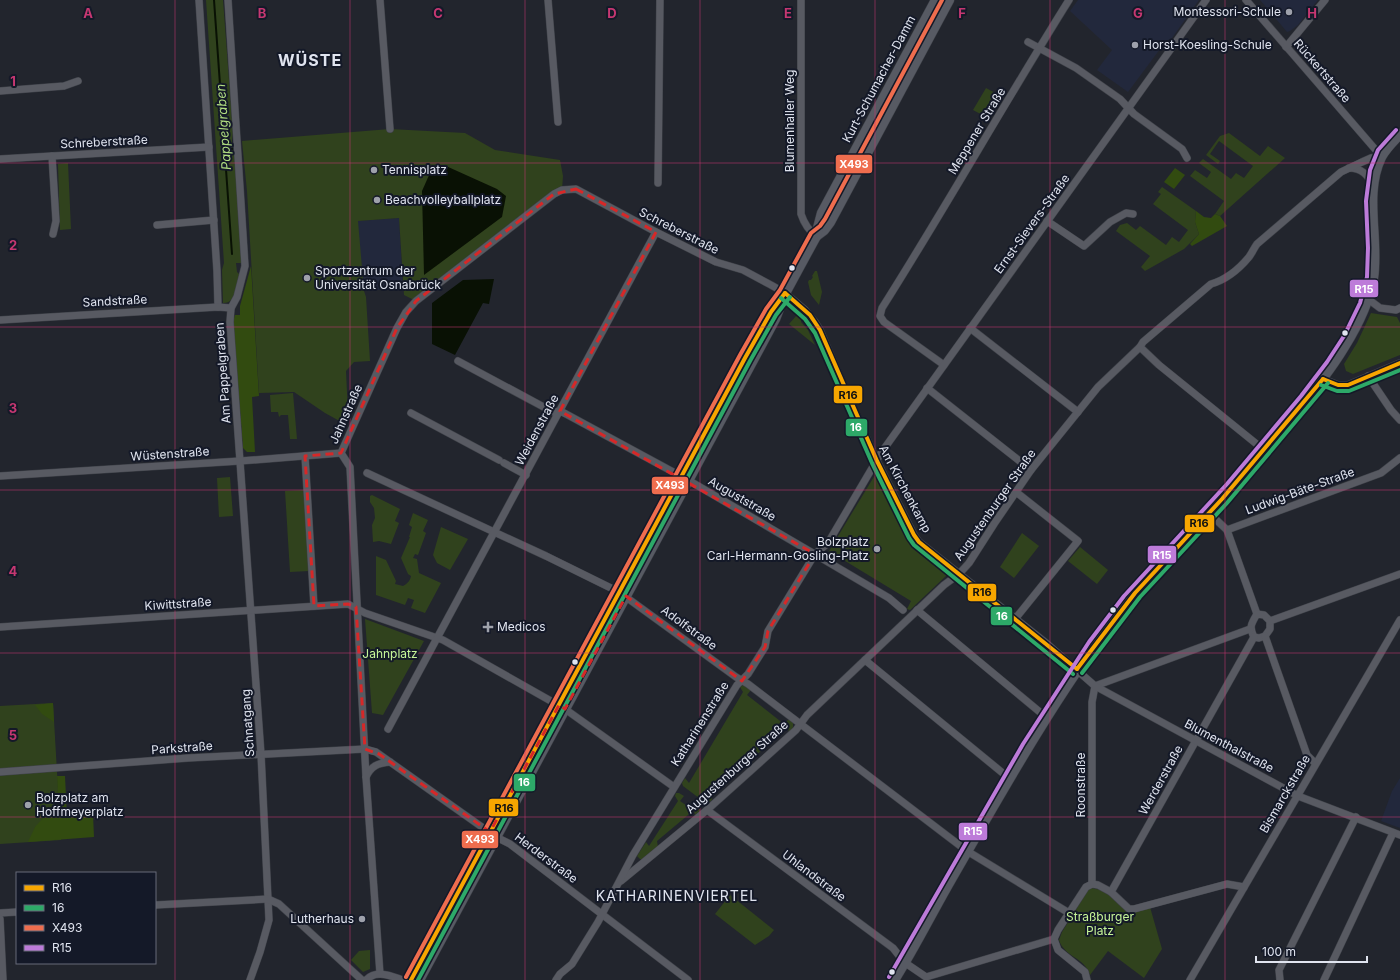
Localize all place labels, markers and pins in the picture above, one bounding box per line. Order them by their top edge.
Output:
place label: Montessori-Schule [1173,4,1281,19]
marker: Montessori-Schule [1284,7,1294,17]
place label: Horst-Koesling-Schule [1143,37,1272,52]
marker: Horst-Koesling-Schule [1130,40,1140,50]
place label: Tennisplatz [382,162,447,177]
marker: Tennisplatz [369,165,379,175]
place label: Beachvolleyballplatz [385,192,501,207]
marker: Beachvolleyballplatz [372,195,382,205]
place label: Sportzentrum der Universität Osnabrück [315,263,441,292]
unlabelled marker [787,263,797,273]
marker: Sportzentrum der Universität Osnabrück [302,273,312,283]
unlabelled marker [1340,328,1350,338]
place label: Bolzplatz Carl-Hermann-Gosling-Platz [707,534,869,563]
marker: Bolzplatz Carl-Hermann-Gosling-Platz [872,544,882,554]
unlabelled marker [1108,605,1118,615]
place label: Medicos [497,619,545,634]
marker: Medicos [482,621,494,633]
unlabelled marker [570,657,580,667]
place label: Bolzplatz am Hoffmeyerplatz [36,790,124,819]
marker: Bolzplatz am Hoffmeyerplatz [23,800,33,810]
place label: Lutherhaus [290,911,354,926]
marker: Lutherhaus [357,914,367,924]
unlabelled marker [887,967,897,977]

